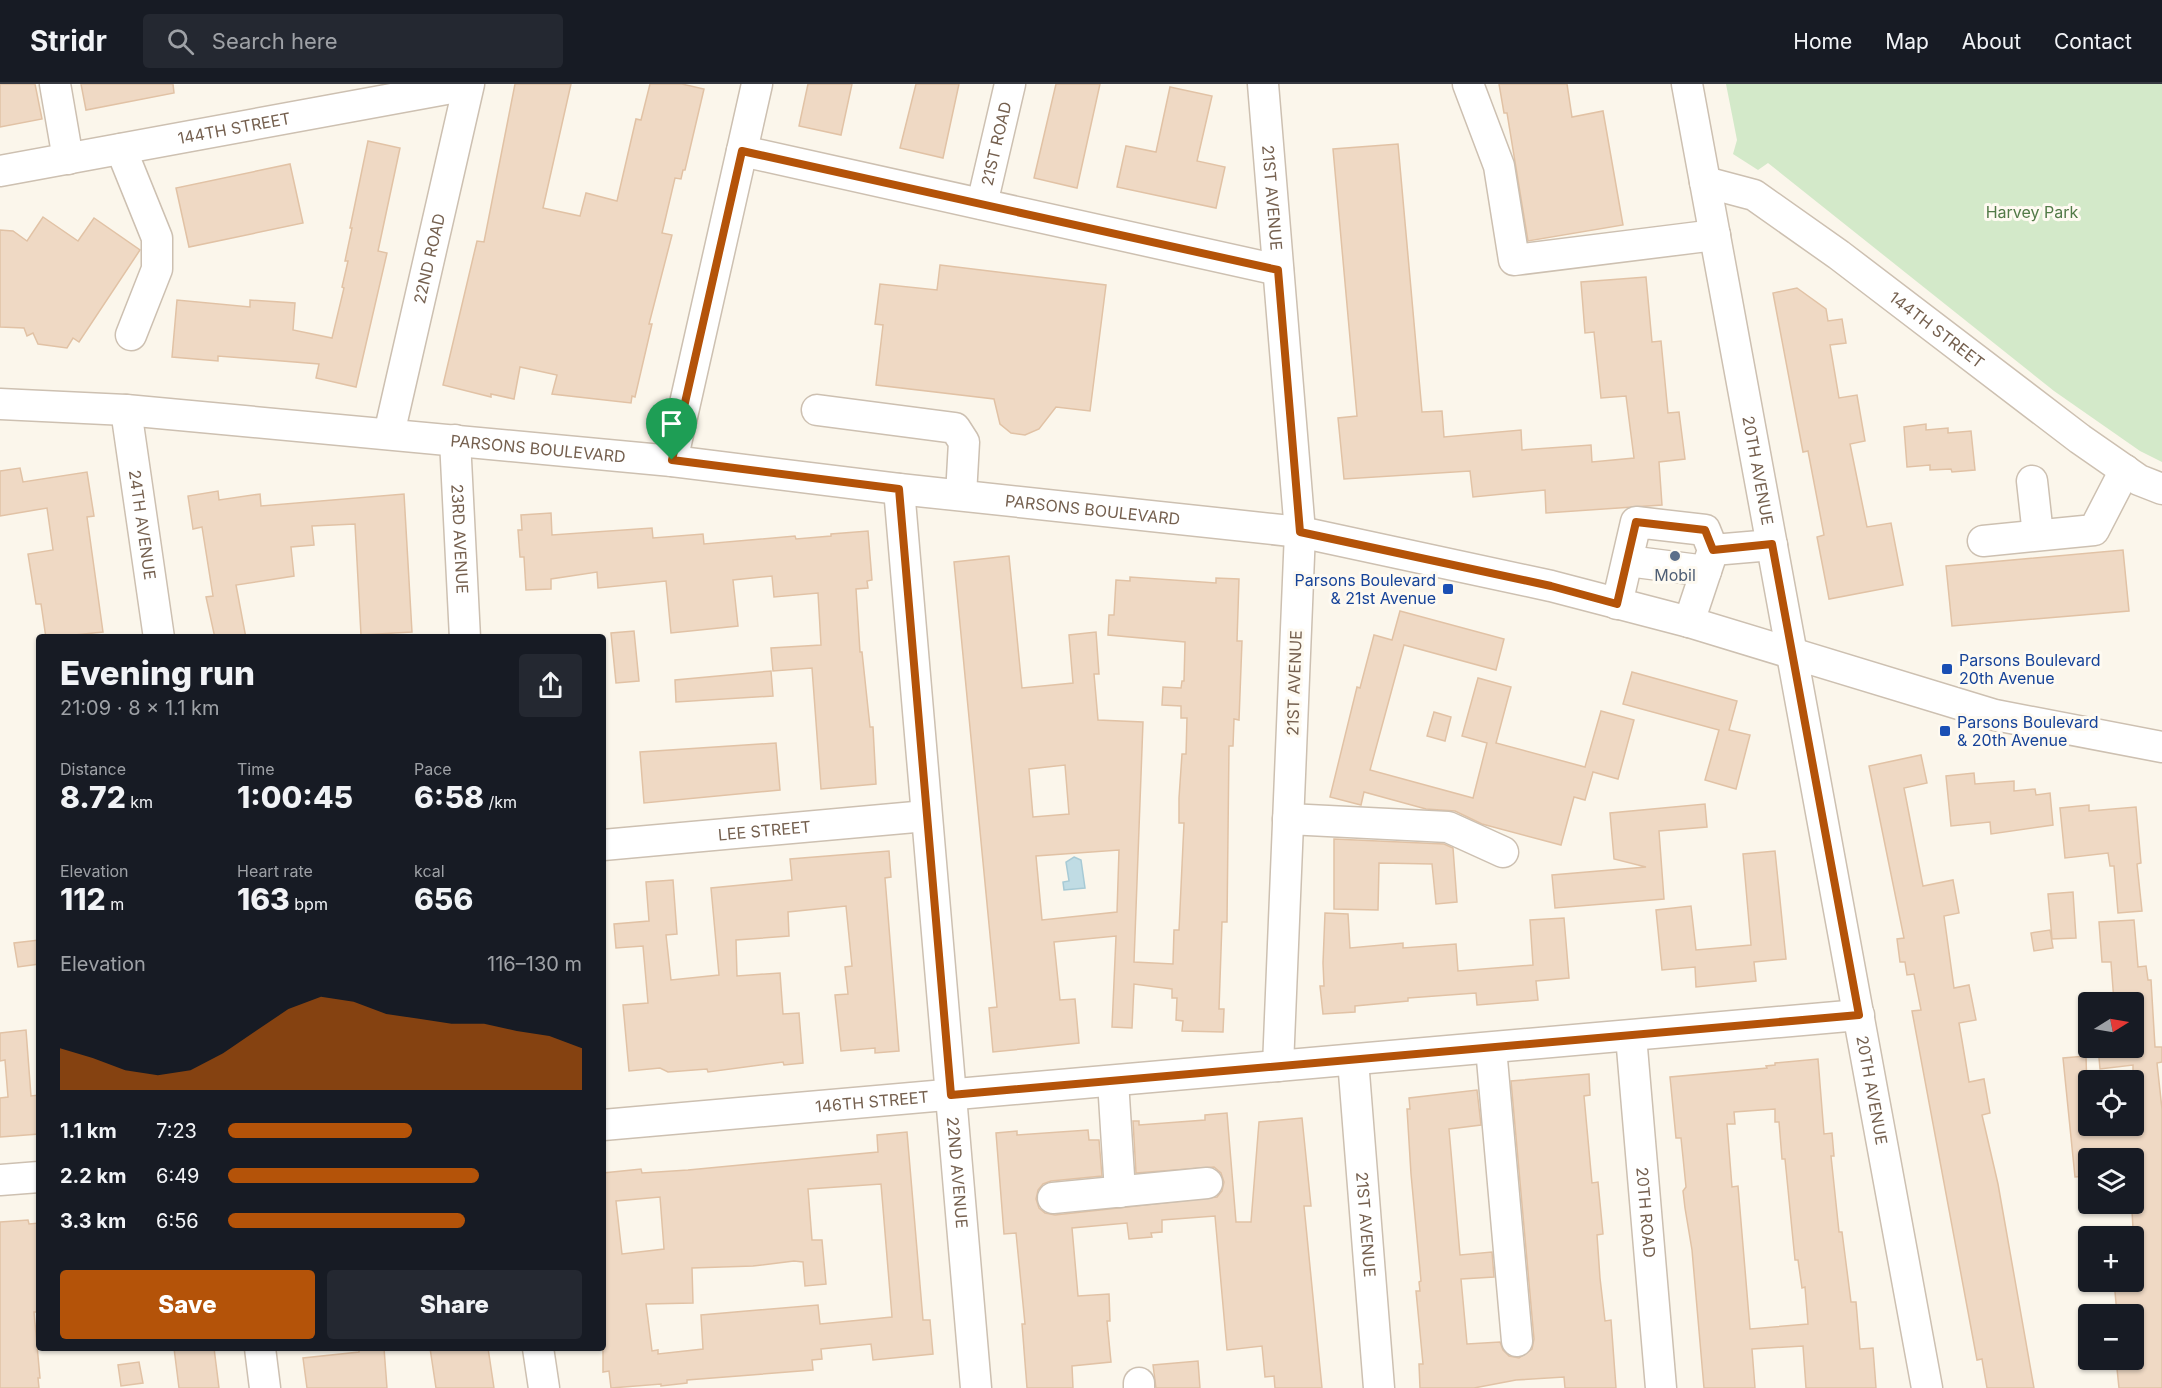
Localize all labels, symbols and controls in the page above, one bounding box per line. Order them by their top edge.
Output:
search box [143,14,563,68]
text: Stridr [30,24,107,58]
icon: search [164,25,197,58]
text: Search here [212,28,338,54]
text: Home [1793,29,1852,54]
text: Map [1885,29,1929,54]
text: About [1962,29,2021,54]
text: Contact [2054,29,2132,54]
street label: 21ST ROAD [977,99,1016,188]
street label: 144TH STREET [176,108,292,148]
street label: 21ST AVENUE [1258,144,1287,251]
park label: Harvey Park [1986,202,2079,222]
street label: 22ND ROAD [409,211,449,306]
street label: 144TH STREET [1885,287,1989,372]
pin [646,398,697,460]
icon: arrive [655,407,688,440]
street label: 20TH AVENUE [1738,414,1778,527]
street label: PARSONS BOULEVARD [450,430,627,467]
street label: 24TH AVENUE [125,469,160,581]
street label: 23RD AVENUE [447,483,473,594]
street label: PARSONS BOULEVARD [1004,490,1181,529]
marker: Mobil [1668,549,1682,563]
place label: Mobil [1654,565,1696,585]
place label: Parsons Boulevard & 21st Avenue [1294,570,1436,608]
marker: Parsons Boulevard & 21st Avenue [1441,582,1455,596]
street label: 21ST AVENUE [1282,630,1306,736]
place label: Parsons Boulevard 20th Avenue [1959,650,2101,688]
text: Evening run [60,653,255,693]
button: share [519,654,582,717]
marker: Parsons Boulevard 20th Avenue [1940,662,1954,676]
text: 21:09 · 8 × 1.1 km [60,696,219,720]
place label: Parsons Boulevard & 20th Avenue [1957,712,2099,750]
marker: Parsons Boulevard & 20th Avenue [1938,724,1952,738]
text: Distance [60,759,126,779]
text: Time [237,759,275,779]
text: Pace [414,759,452,779]
text: 8.72 [60,779,126,815]
text: 1:00:45 [237,779,353,815]
text: 6:58 [414,779,484,815]
text: km [126,792,153,812]
text: /km [484,792,517,812]
street label: LEE STREET [717,816,812,845]
text: Elevation [60,861,129,881]
text: Heart rate [237,861,313,881]
text: kcal [414,861,445,881]
text: 112 [60,881,106,917]
text: 163 [237,881,290,917]
text: 656 [414,881,473,917]
text: m [106,894,124,914]
text: bpm [290,894,328,914]
text: Elevation [60,952,146,976]
text: 116–130 m [487,952,582,976]
north arrow [2078,992,2144,1058]
map controls [2078,992,2144,1370]
street label: 20TH AVENUE [1852,1034,1892,1146]
button: locate [2078,1070,2144,1136]
street label: 146TH STREET [814,1087,930,1116]
street label: 22ND AVENUE [943,1116,972,1229]
text: 1.1 km [60,1119,117,1143]
text: 7:23 [156,1119,197,1143]
button: layers [2078,1148,2144,1214]
text: 2.2 km [60,1164,126,1188]
text: 6:49 [156,1164,200,1188]
street label: 20TH ROAD [1632,1166,1660,1259]
street label: 21ST AVENUE [1352,1171,1380,1278]
text: 3.3 km [60,1209,126,1233]
text: 6:56 [156,1209,199,1233]
button: + [2078,1226,2144,1292]
button: Save [60,1270,315,1339]
button: Share [327,1270,582,1339]
button: − [2078,1304,2144,1370]

